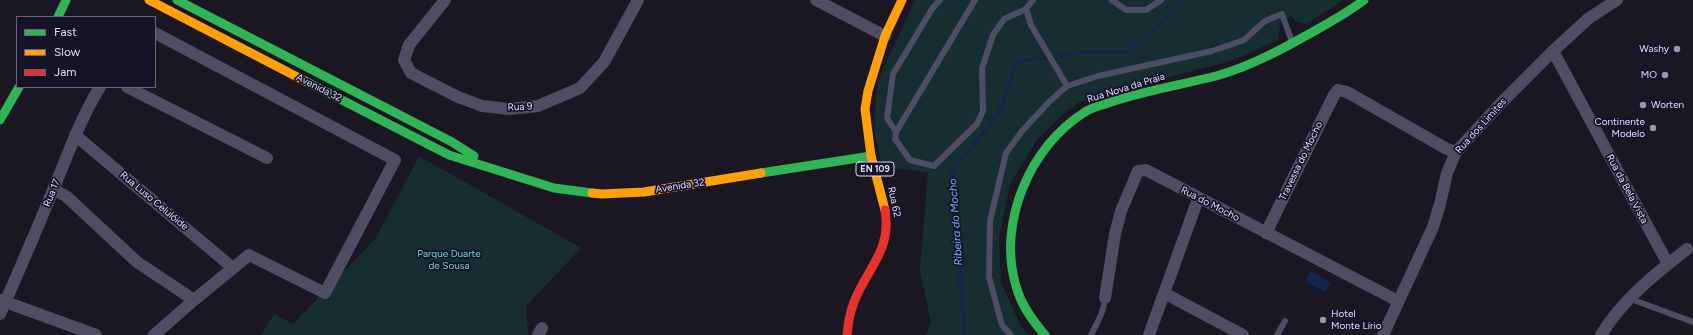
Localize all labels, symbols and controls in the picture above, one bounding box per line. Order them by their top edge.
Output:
legend [16,16,156,88]
text: Fast [54,25,77,39]
place label: Washy [1639,43,1669,55]
marker: Washy [1672,44,1682,54]
text: Slow [54,45,80,59]
text: Jam [54,65,77,79]
place label: MO [1641,69,1657,81]
street label: Rua Nova da Praia [1086,70,1166,106]
marker: MO [1660,70,1670,80]
street label: Avenida 32 [294,71,344,105]
street label: Rua dos Limites [1453,96,1509,156]
place label: Worten [1651,99,1684,111]
street label: Rua 9 [507,100,533,114]
marker: Worten [1638,100,1648,110]
place label: Continente Modelo [1594,116,1645,140]
street label: Travessa do Mocho [1277,120,1325,202]
marker: Continente Modelo [1648,123,1658,133]
street label: Rua da Bela Vista [1604,152,1650,226]
road number: EN 109 [856,162,894,176]
street label: Rua Luso Celulóide [118,169,190,233]
street label: Avenida 32 [655,176,705,196]
street label: Rua 17 [41,177,63,209]
water label: Ribeira do Mocho [946,178,966,266]
street label: Rua do Mocho [1179,184,1241,224]
street label: Rua 62 [885,186,903,218]
park label: Parque Duarte de Sousa [417,248,481,272]
place label: Hotel Monte Lírio [1331,308,1382,332]
marker: Hotel Monte Lírio [1318,315,1328,325]

